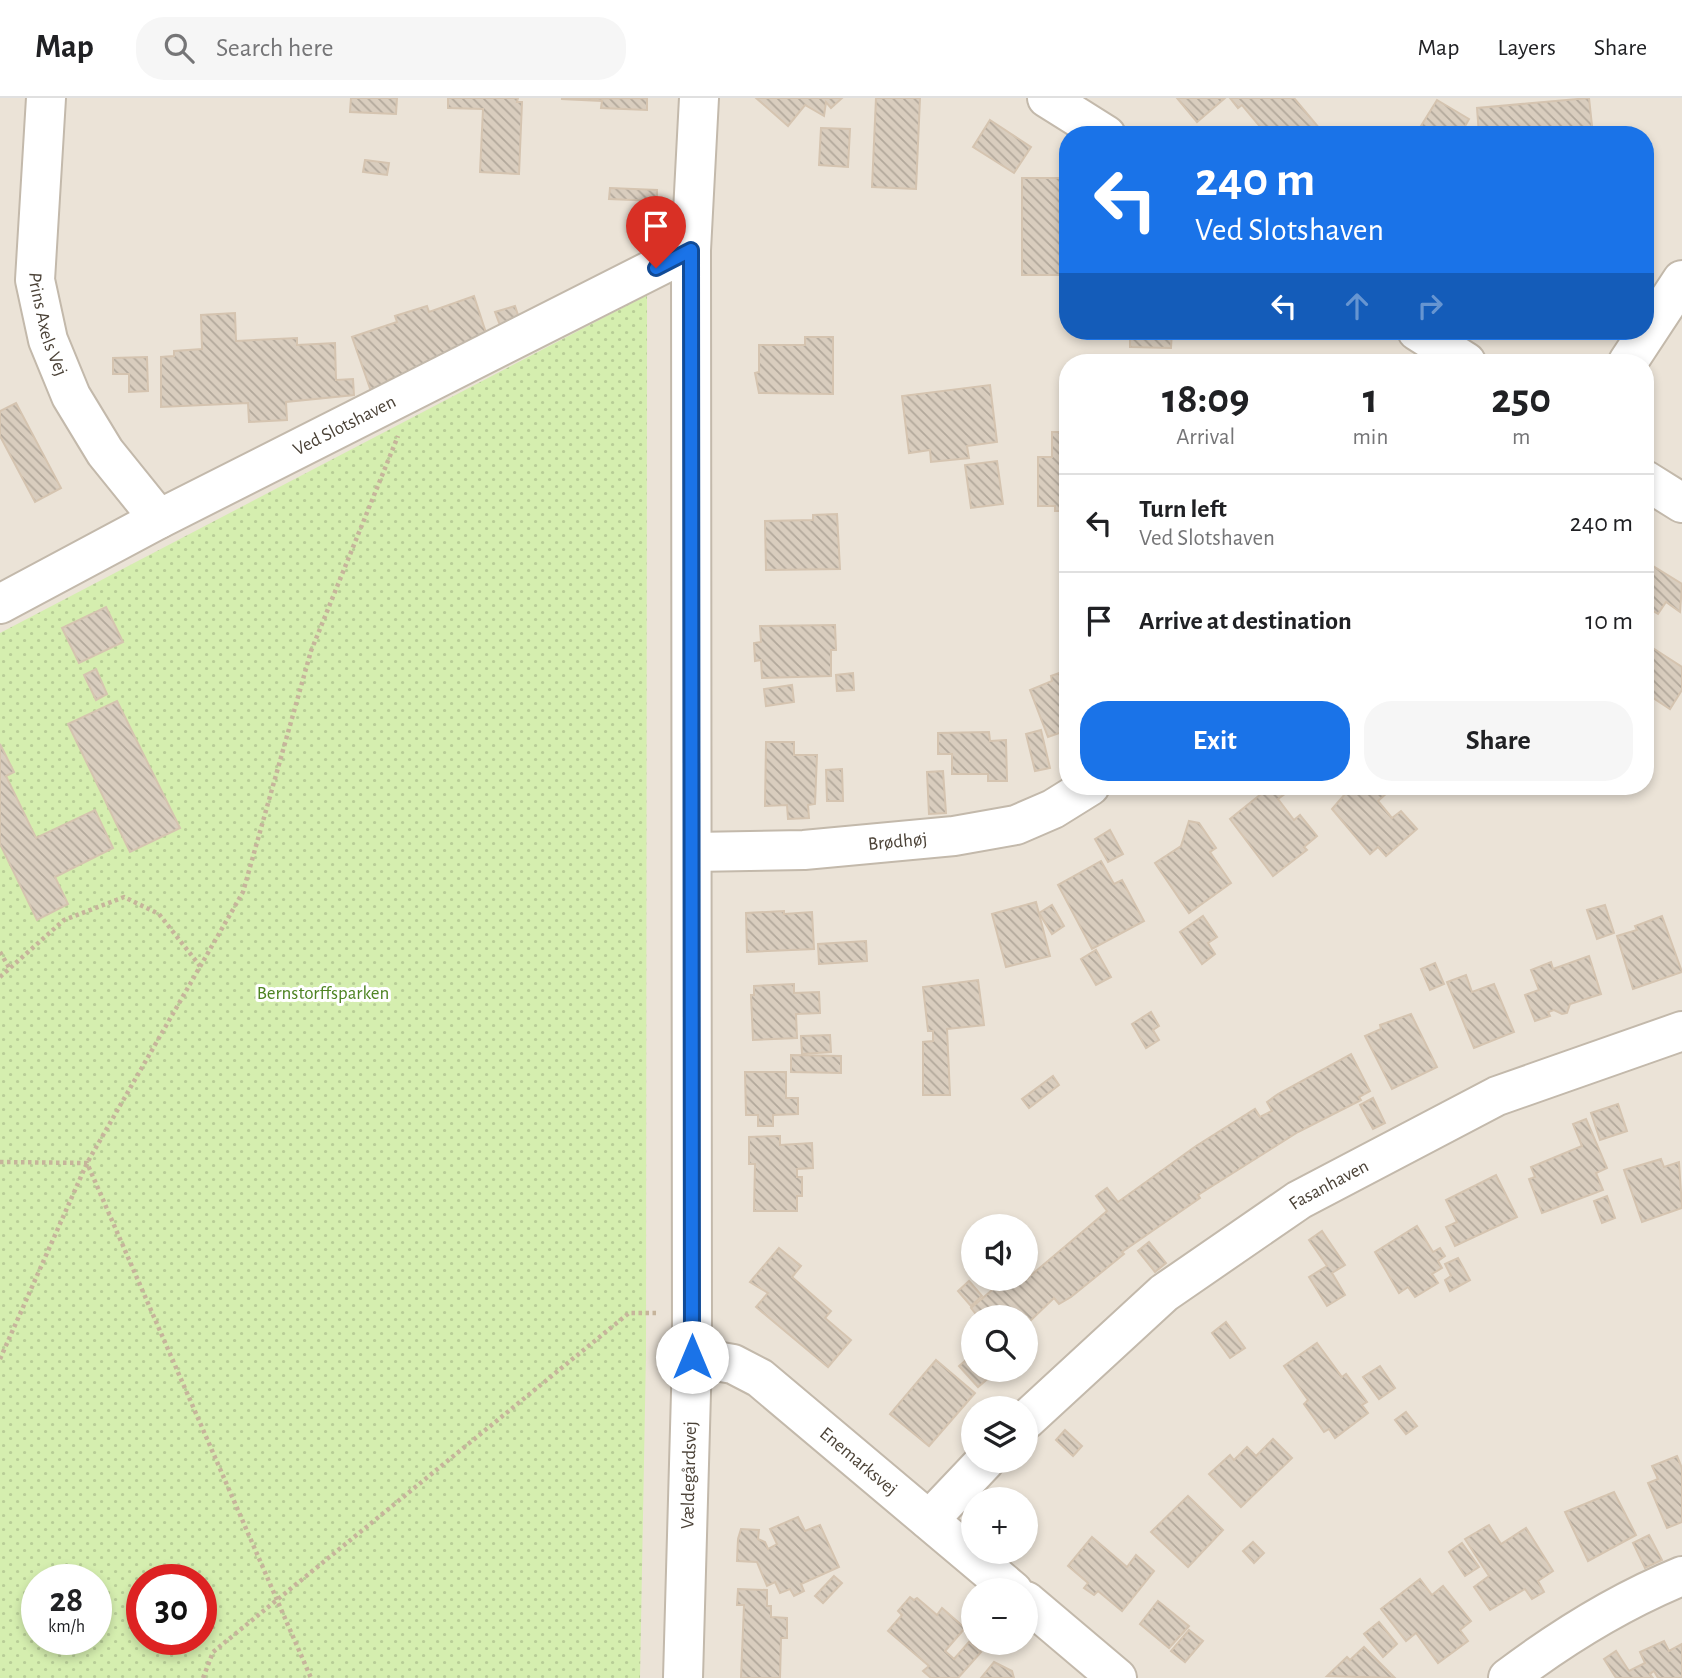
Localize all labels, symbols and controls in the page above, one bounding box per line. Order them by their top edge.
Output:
search box [136,17,626,80]
icon: search [160,29,198,67]
text: Map [35,31,94,64]
text: Search here [216,35,334,61]
text: Map [1417,36,1459,60]
text: Layers [1497,36,1556,60]
text: Share [1594,36,1647,60]
icon: left [1080,154,1171,245]
text: 240 m [1195,156,1315,205]
pin [626,196,686,268]
icon: arrive [637,207,675,245]
text: Ved Slotshaven [1195,214,1384,246]
street label: Prins Axels Vej [25,272,71,378]
icon: left [1265,287,1303,325]
icon: ahead [1338,287,1376,325]
icon: right [1411,287,1449,325]
text: 18:09 [1162,378,1250,420]
text: 1 [1363,378,1378,420]
text: 250 [1491,378,1551,420]
street label: Ved Slotshaven [290,391,399,459]
text: Arrival [1176,426,1235,449]
text: min [1352,426,1388,449]
text: m [1512,426,1530,449]
text: Turn left [1139,496,1227,522]
icon: left [1080,504,1118,542]
text: 240 m [1570,510,1633,536]
text: Ved Slotshaven [1139,527,1275,550]
icon: arrive [1080,602,1118,640]
text: Arrive at destination [1139,608,1352,634]
text: 10 m [1585,608,1633,634]
button: Exit [1080,701,1350,781]
button: Share [1364,701,1633,781]
street label: Brødhøj [867,829,928,853]
park label: Bernstorffsparken [257,984,389,1003]
street label: Fasanhaven [1286,1156,1371,1213]
map controls [961,1214,1038,1655]
button: sound [961,1214,1038,1291]
button: search [961,1305,1038,1382]
position arrow [655,1320,729,1394]
button: layers [961,1396,1038,1473]
street label: Vældegårdsvej [678,1421,700,1529]
street label: Enemarksvej [816,1423,901,1499]
button: + [961,1487,1038,1564]
speed limit sign: 30 [126,1564,217,1655]
button: − [961,1578,1038,1655]
text: 28 [50,1583,83,1618]
text: km/h [48,1618,85,1636]

